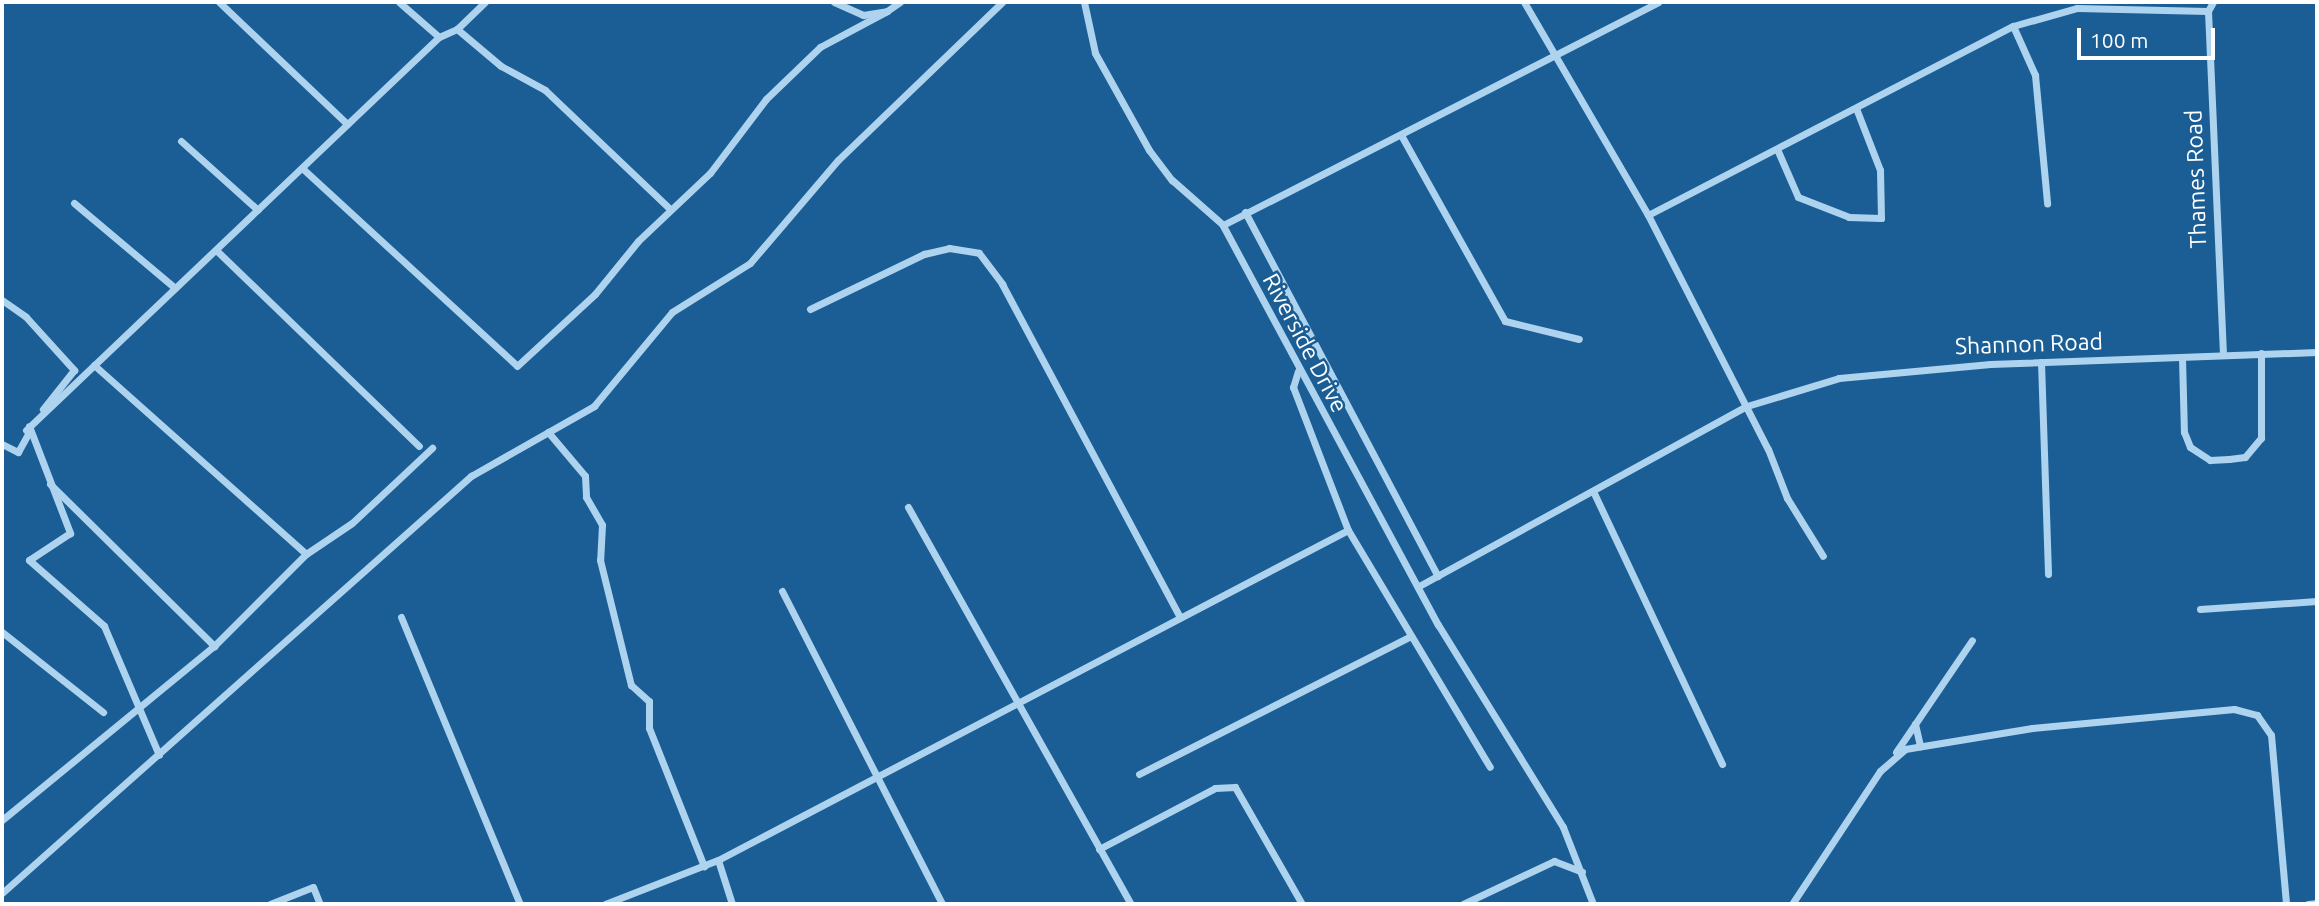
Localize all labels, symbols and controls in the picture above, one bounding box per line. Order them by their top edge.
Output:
scale bar [2081,14,2219,58]
text: 100 m [2090,28,2148,52]
street label: Thames Road [2180,109,2212,249]
street label: Riverside Drive [1257,269,1353,417]
street label: Shannon Road [1954,328,2104,360]

